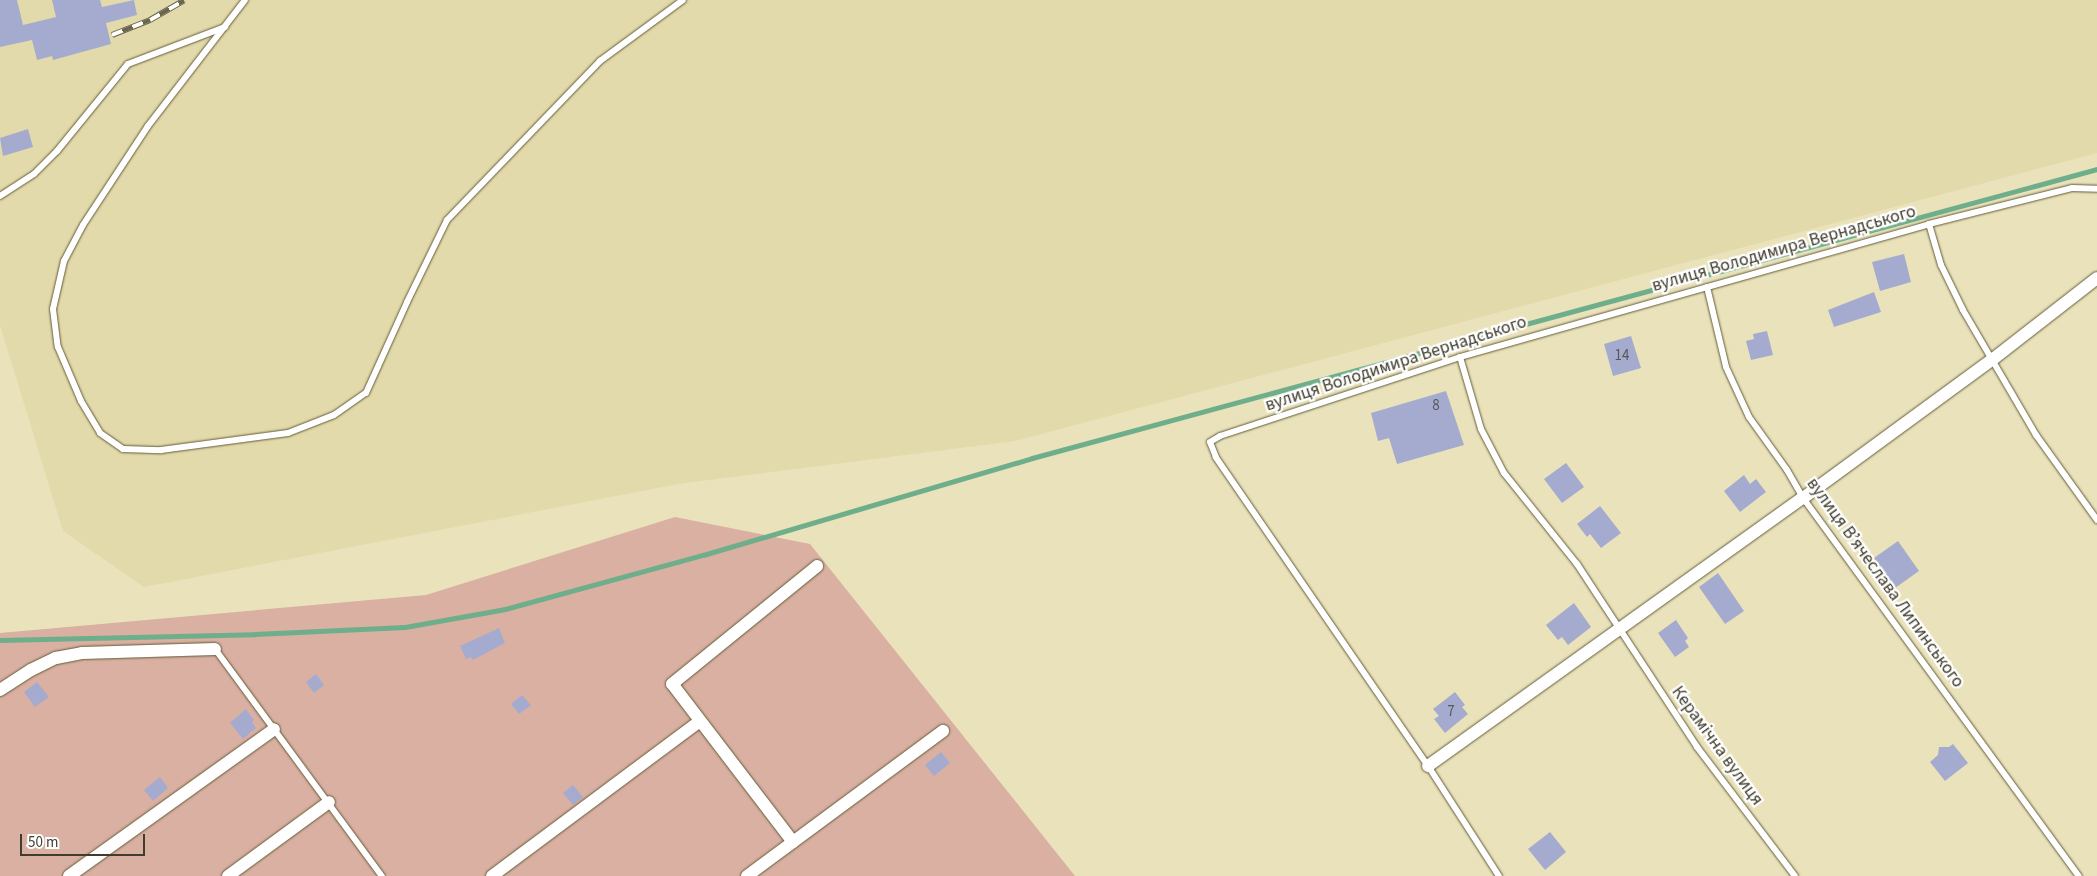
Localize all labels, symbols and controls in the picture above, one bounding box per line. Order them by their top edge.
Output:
street label: вулиця Володимира Вернадського [1650,201,1918,297]
street label: вулиця Володимира Вернадського [1263,311,1529,417]
house number: 14 [1615,347,1629,365]
house number: 8 [1432,397,1440,415]
street label: вулиця Вʼячеслава Липинського [1802,474,1968,692]
street label: Керамічна вулиця [1666,682,1768,810]
house number: 7 [1447,703,1455,721]
scale bar [22,824,148,856]
text: 50 m [28,832,58,853]

